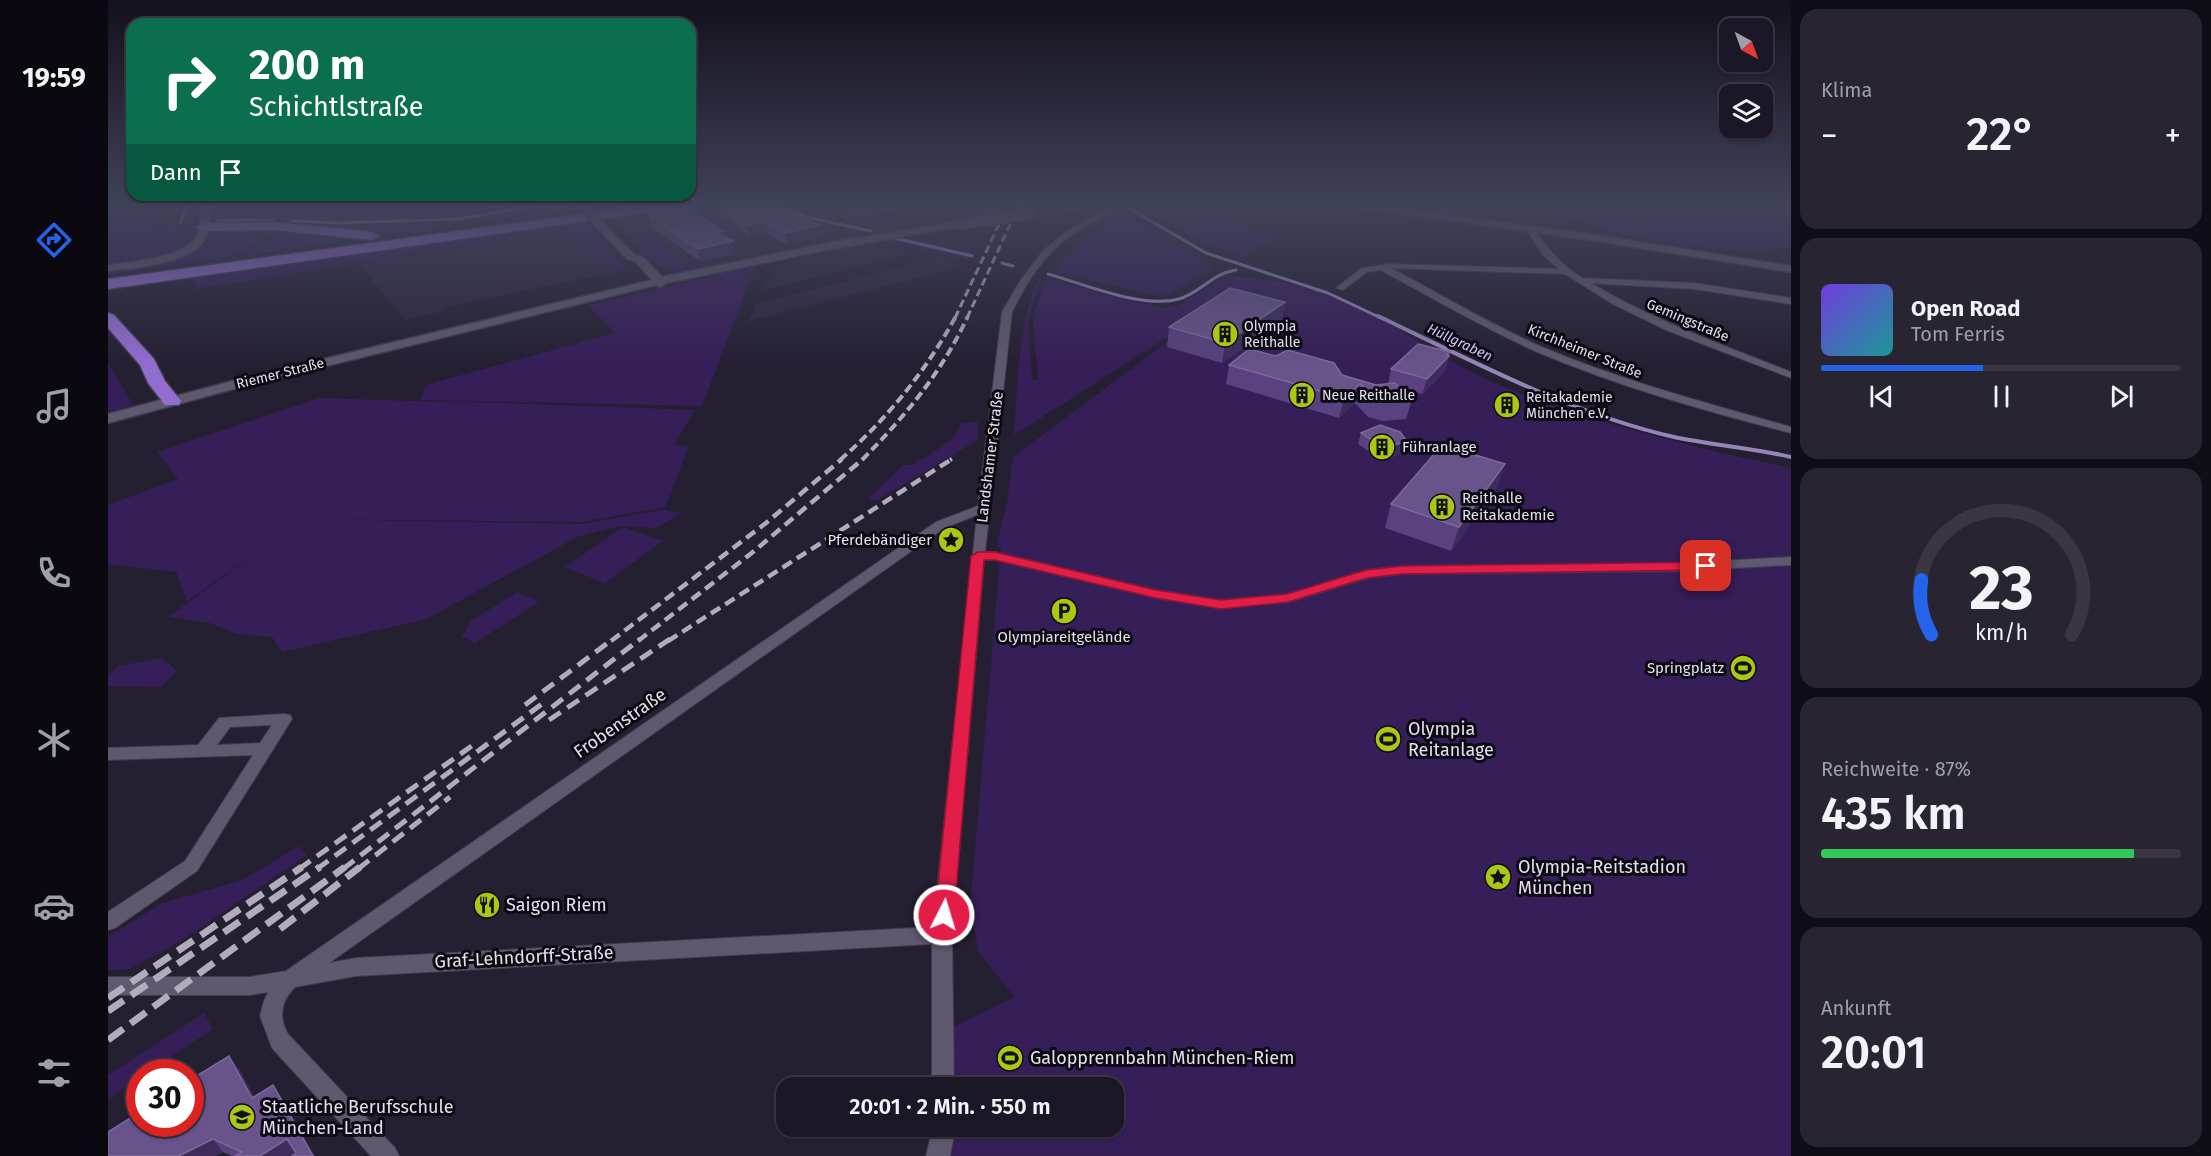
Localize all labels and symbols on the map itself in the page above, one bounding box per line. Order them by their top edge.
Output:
north arrow [1719,18,1773,72]
street label: Gemingstraße [1644,295,1732,345]
place label: Olympia Reithalle [1244,318,1300,351]
building icon: Olympia Reithalle [1210,319,1240,349]
water label: Hüllgraben [1424,320,1495,365]
street label: Kirchheimer Straße [1525,321,1644,382]
street label: Riemer Straße [234,354,326,393]
building icon: Neue Reithalle [1287,380,1317,410]
place label: Neue Reithalle [1322,387,1415,404]
place label: Reitakademie München e.V. [1526,389,1613,422]
street label: Landshamer Straße [973,390,1007,524]
building icon: Reitakademie München e.V. [1492,390,1522,420]
building icon: Führanlage [1367,432,1397,462]
place label: Führanlage [1402,438,1477,456]
place label: Reithalle Reitakademie [1462,489,1555,524]
building icon: Reithalle Reitakademie [1427,492,1457,522]
place icon: Pferdebändiger [936,525,966,555]
place label: Pferdebändiger [827,531,932,549]
pin [1680,540,1731,591]
parking icon: Olympiareitgelände [1049,596,1079,626]
place label: Olympiareitgelände [997,628,1131,646]
sports icon: Springplatz [1728,653,1758,683]
place label: Springplatz [1647,659,1724,677]
street label: Frobenstraße [570,683,670,763]
place label: Olympia Reitanlage [1408,718,1494,761]
sports icon: Olympia Reitanlage [1373,724,1403,754]
place label: Olympia-Reitstadion München [1518,856,1686,899]
place icon: Olympia-Reitstadion München [1483,862,1513,892]
position arrow [912,883,976,947]
restaurant icon: Saigon Riem [472,890,502,920]
place label: Saigon Riem [506,894,607,916]
street label: Graf-Lehndorff-Straße [434,941,614,973]
sports icon: Galopprennbahn München-Riem [995,1043,1025,1073]
place label: Galopprennbahn München-Riem [1030,1047,1295,1069]
speed limit sign: 30 [126,1059,204,1137]
place label: Staatliche Berufsschule München-Land [262,1096,453,1139]
school or university icon: Staatliche Berufsschule München-Land [227,1102,257,1132]

